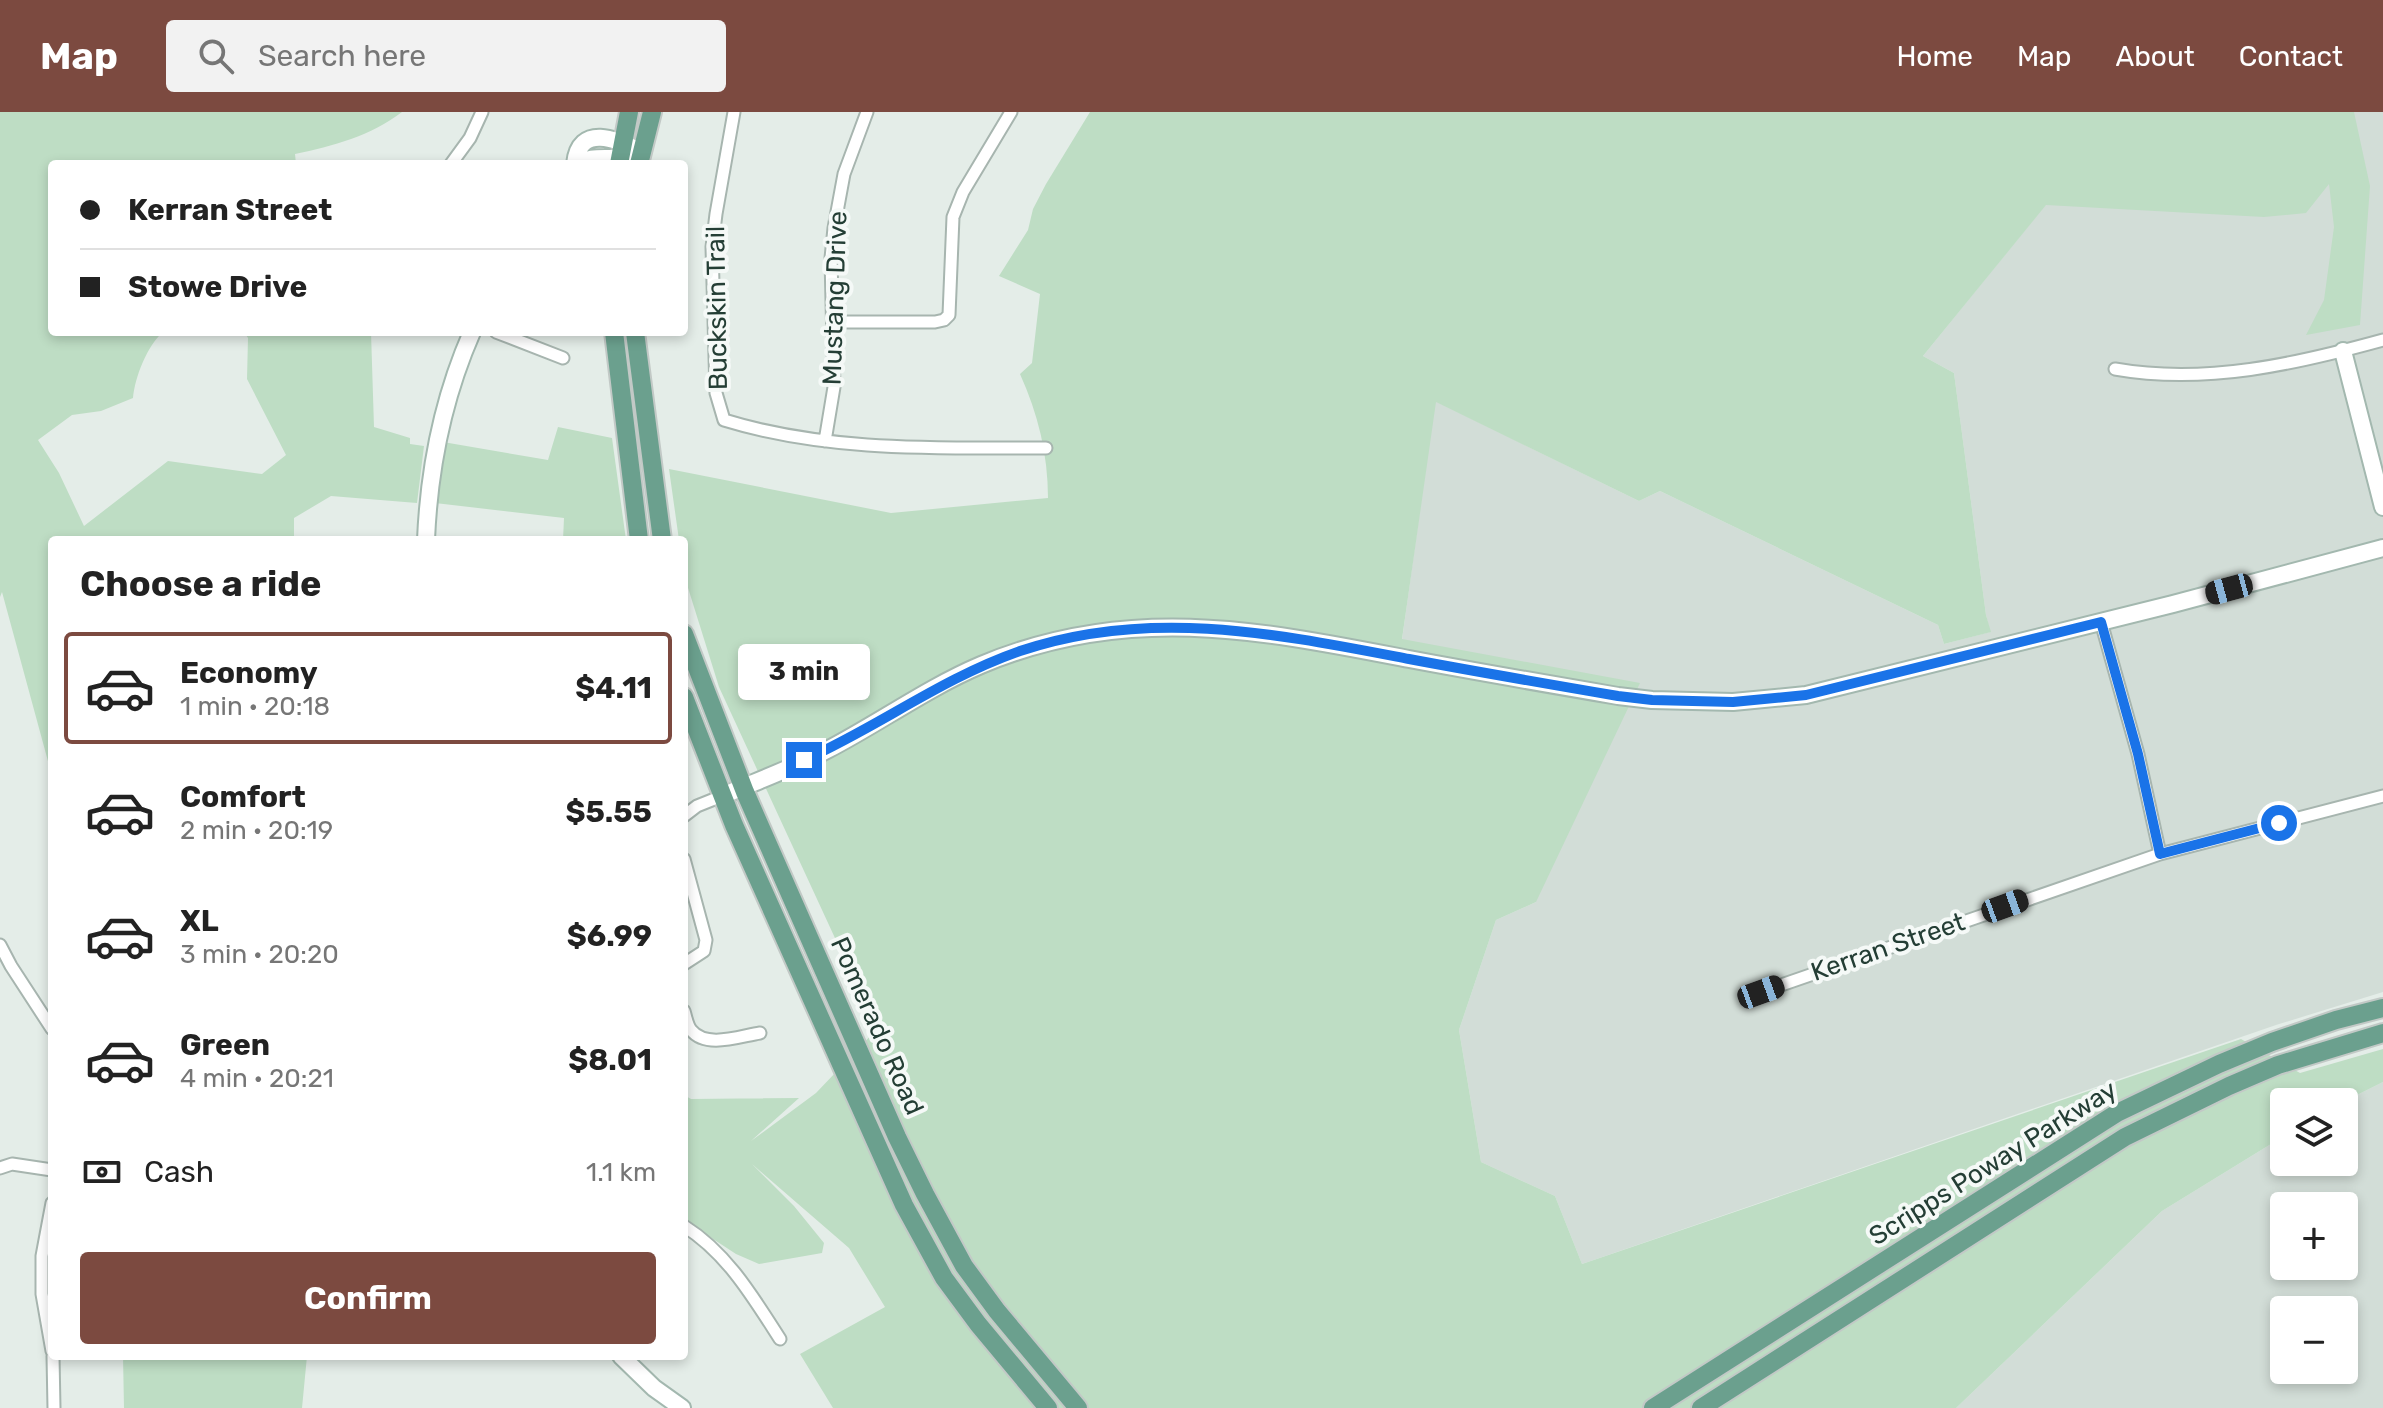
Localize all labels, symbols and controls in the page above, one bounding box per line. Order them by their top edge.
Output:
search box [166,20,726,92]
text: Map [40,33,118,79]
icon: search [194,34,238,78]
text: Search here [258,38,426,74]
text: Home [1896,40,1973,73]
text: Map [2017,40,2071,73]
text: About [2115,40,2195,73]
text: Contact [2239,40,2343,73]
text: Kerran Street [128,192,332,228]
street label: Mustang Drive [816,210,854,386]
street label: Buckskin Trail [700,225,734,391]
text: Stowe Drive [128,269,307,305]
text: Choose a ride [80,562,321,605]
car [2203,571,2255,607]
callout: 3 min [738,644,870,700]
icon: car [84,652,156,724]
text: Economy [180,655,318,691]
text: 3 min [769,656,839,687]
text: $4.11 [575,670,652,706]
text: 1 min · 20:18 [180,691,330,722]
route end [786,742,822,778]
icon: car [84,776,156,848]
text: Comfort [180,779,306,815]
text: $5.55 [565,794,652,830]
route start [2261,805,2297,841]
text: 2 min · 20:19 [180,815,333,846]
car [1978,887,2032,925]
icon: car [84,900,156,972]
text: XL [180,903,219,939]
street label: Kerran Street [1807,906,1969,988]
text: $6.99 [567,918,652,954]
street label: Pomerado Road [824,932,930,1120]
text: 3 min · 20:20 [180,939,339,970]
car [1734,973,1788,1011]
icon: car [84,1024,156,1096]
text: Green [180,1027,270,1063]
text: $8.01 [568,1042,652,1078]
text: 4 min · 20:21 [180,1063,334,1094]
street label: Scripps Poway Parkway [1864,1074,2122,1252]
map controls [2270,1088,2358,1384]
button: layers [2270,1088,2358,1176]
icon: cash [80,1150,124,1194]
text: Cash [144,1154,214,1190]
text: 1.1 km [586,1157,656,1188]
button: + [2270,1192,2358,1280]
button: Confirm [80,1252,656,1344]
button: − [2270,1296,2358,1384]

